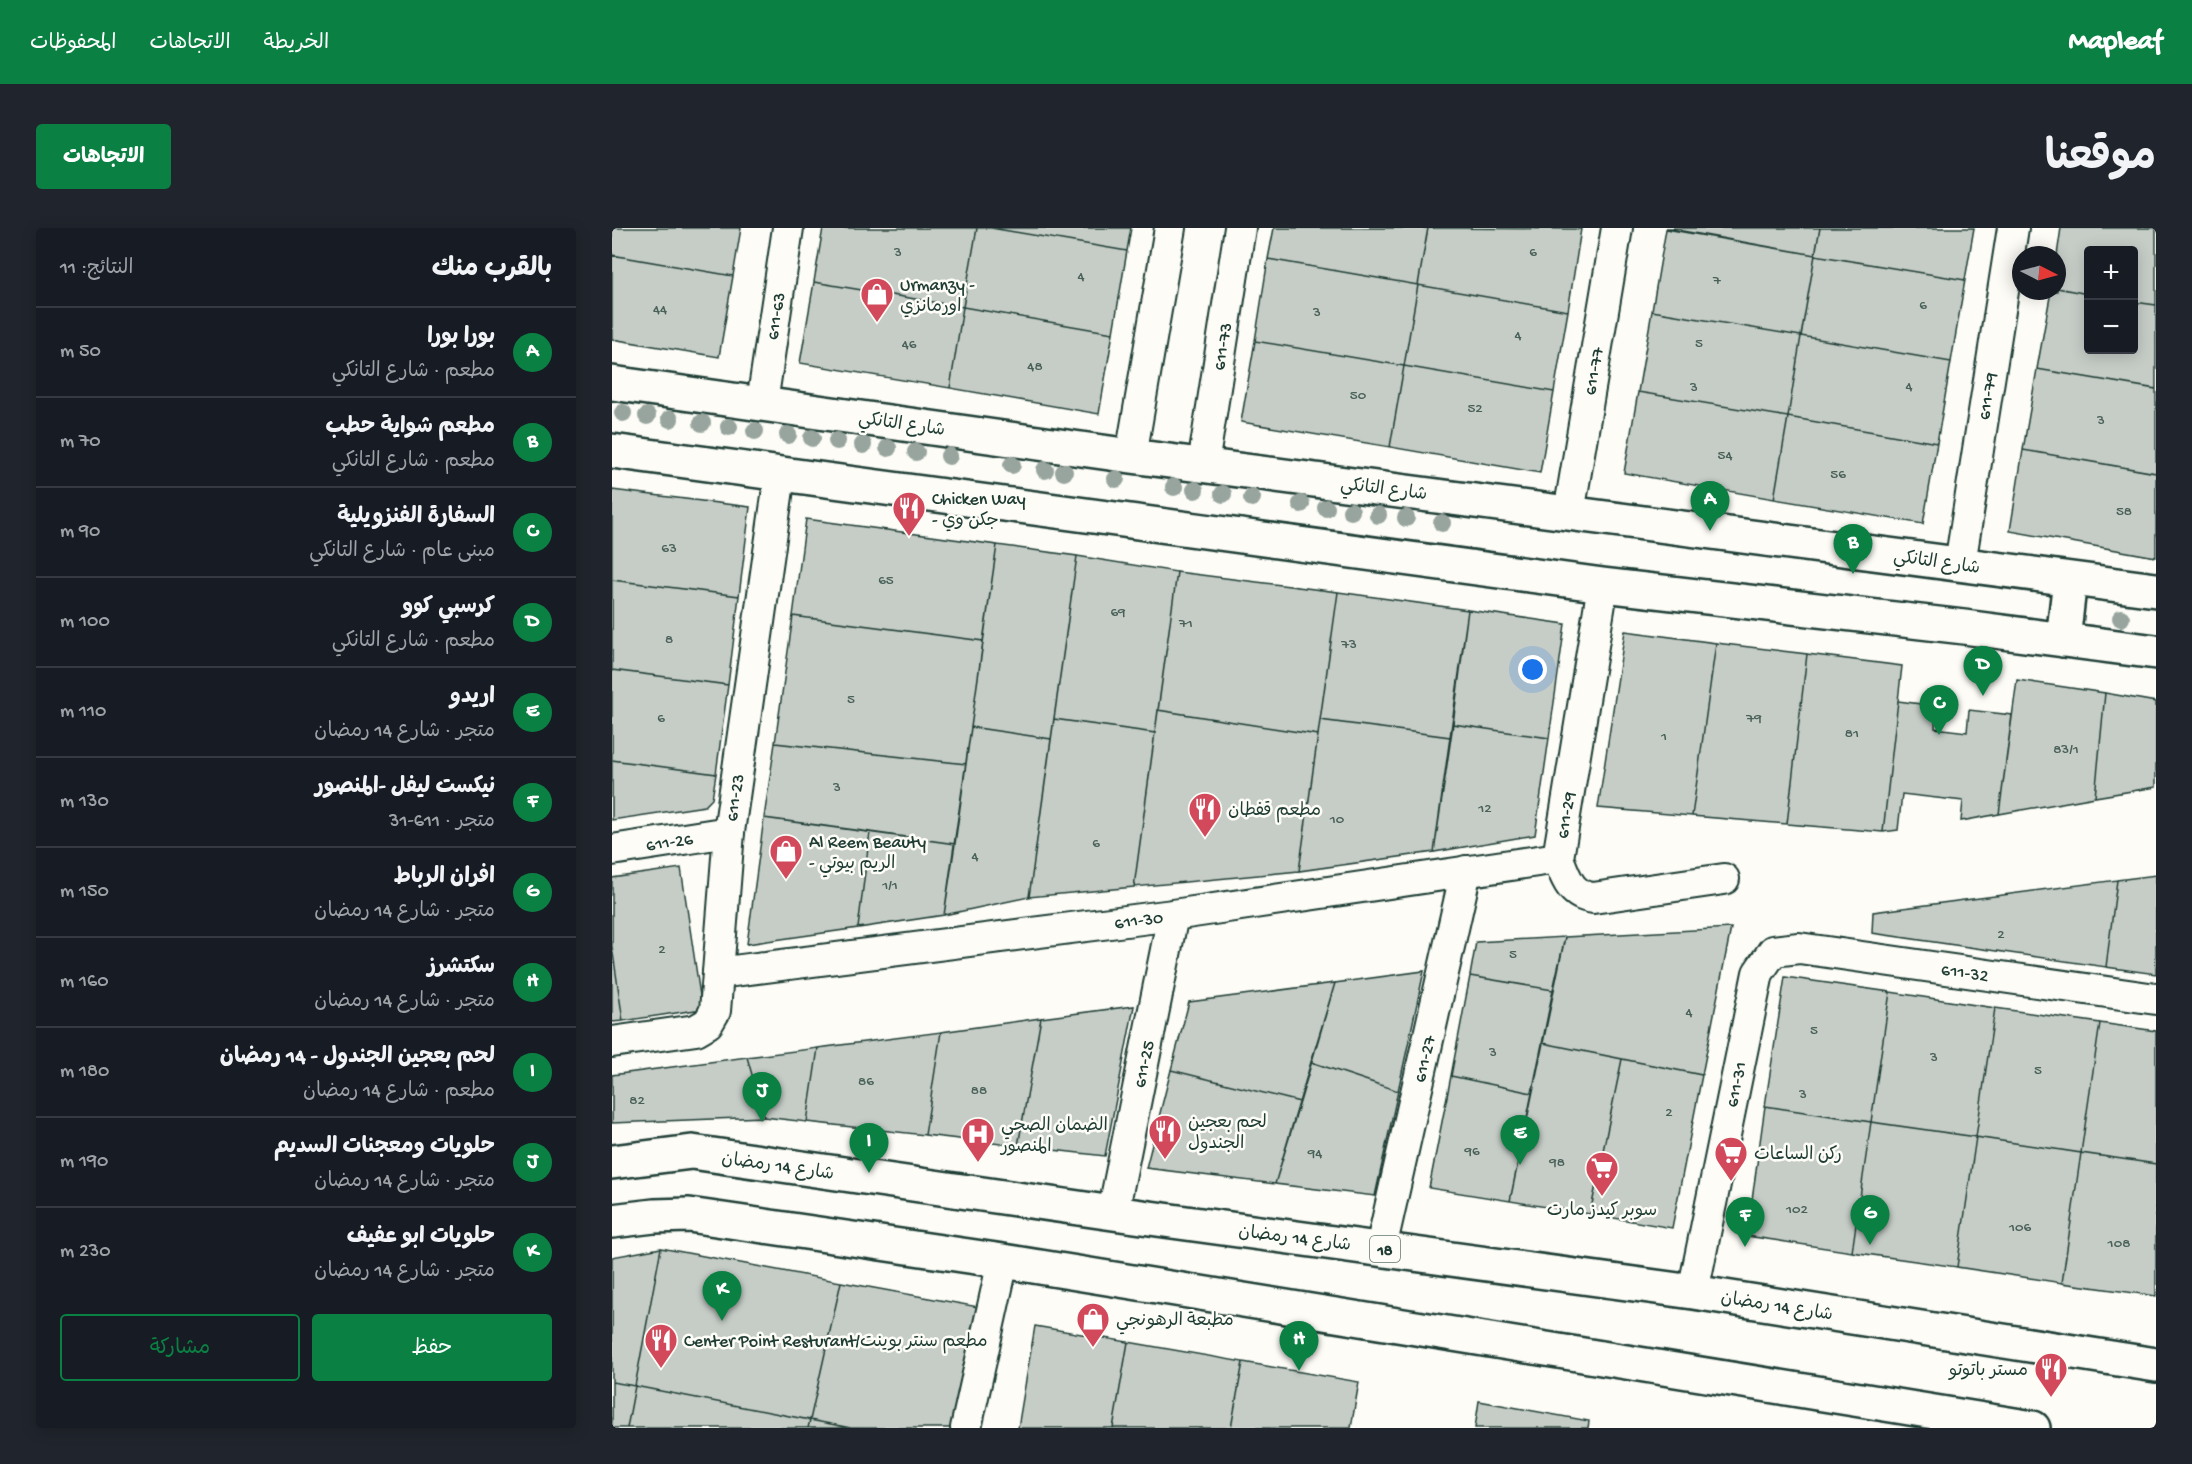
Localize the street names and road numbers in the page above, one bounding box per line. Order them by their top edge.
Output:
street label: 611-63 [764,291,791,342]
street label: 611-73 [1210,321,1238,372]
street label: 611-77 [1581,345,1610,397]
street label: 611-79 [1975,371,2003,422]
street label: شارع التانكي [857,409,946,445]
street label: شارع التانكي [1339,475,1428,509]
street label: شارع التانكي [1892,547,1981,583]
street label: 611-23 [723,773,750,823]
street label: 611-29 [1553,790,1582,840]
street label: 611-26 [645,830,696,858]
street label: 611-30 [1113,908,1165,935]
street label: 611-32 [1940,960,1990,988]
street label: 611-27 [1411,1033,1442,1085]
street label: 611-25 [1130,1039,1160,1090]
street label: 611-31 [1723,1060,1753,1109]
street label: شارع 14 رمضان [720,1149,835,1186]
street label: شارع 14 رمضان [1237,1222,1352,1257]
road number: 18 [1370,1236,1400,1262]
street label: شارع 14 رمضان [1719,1288,1834,1327]

